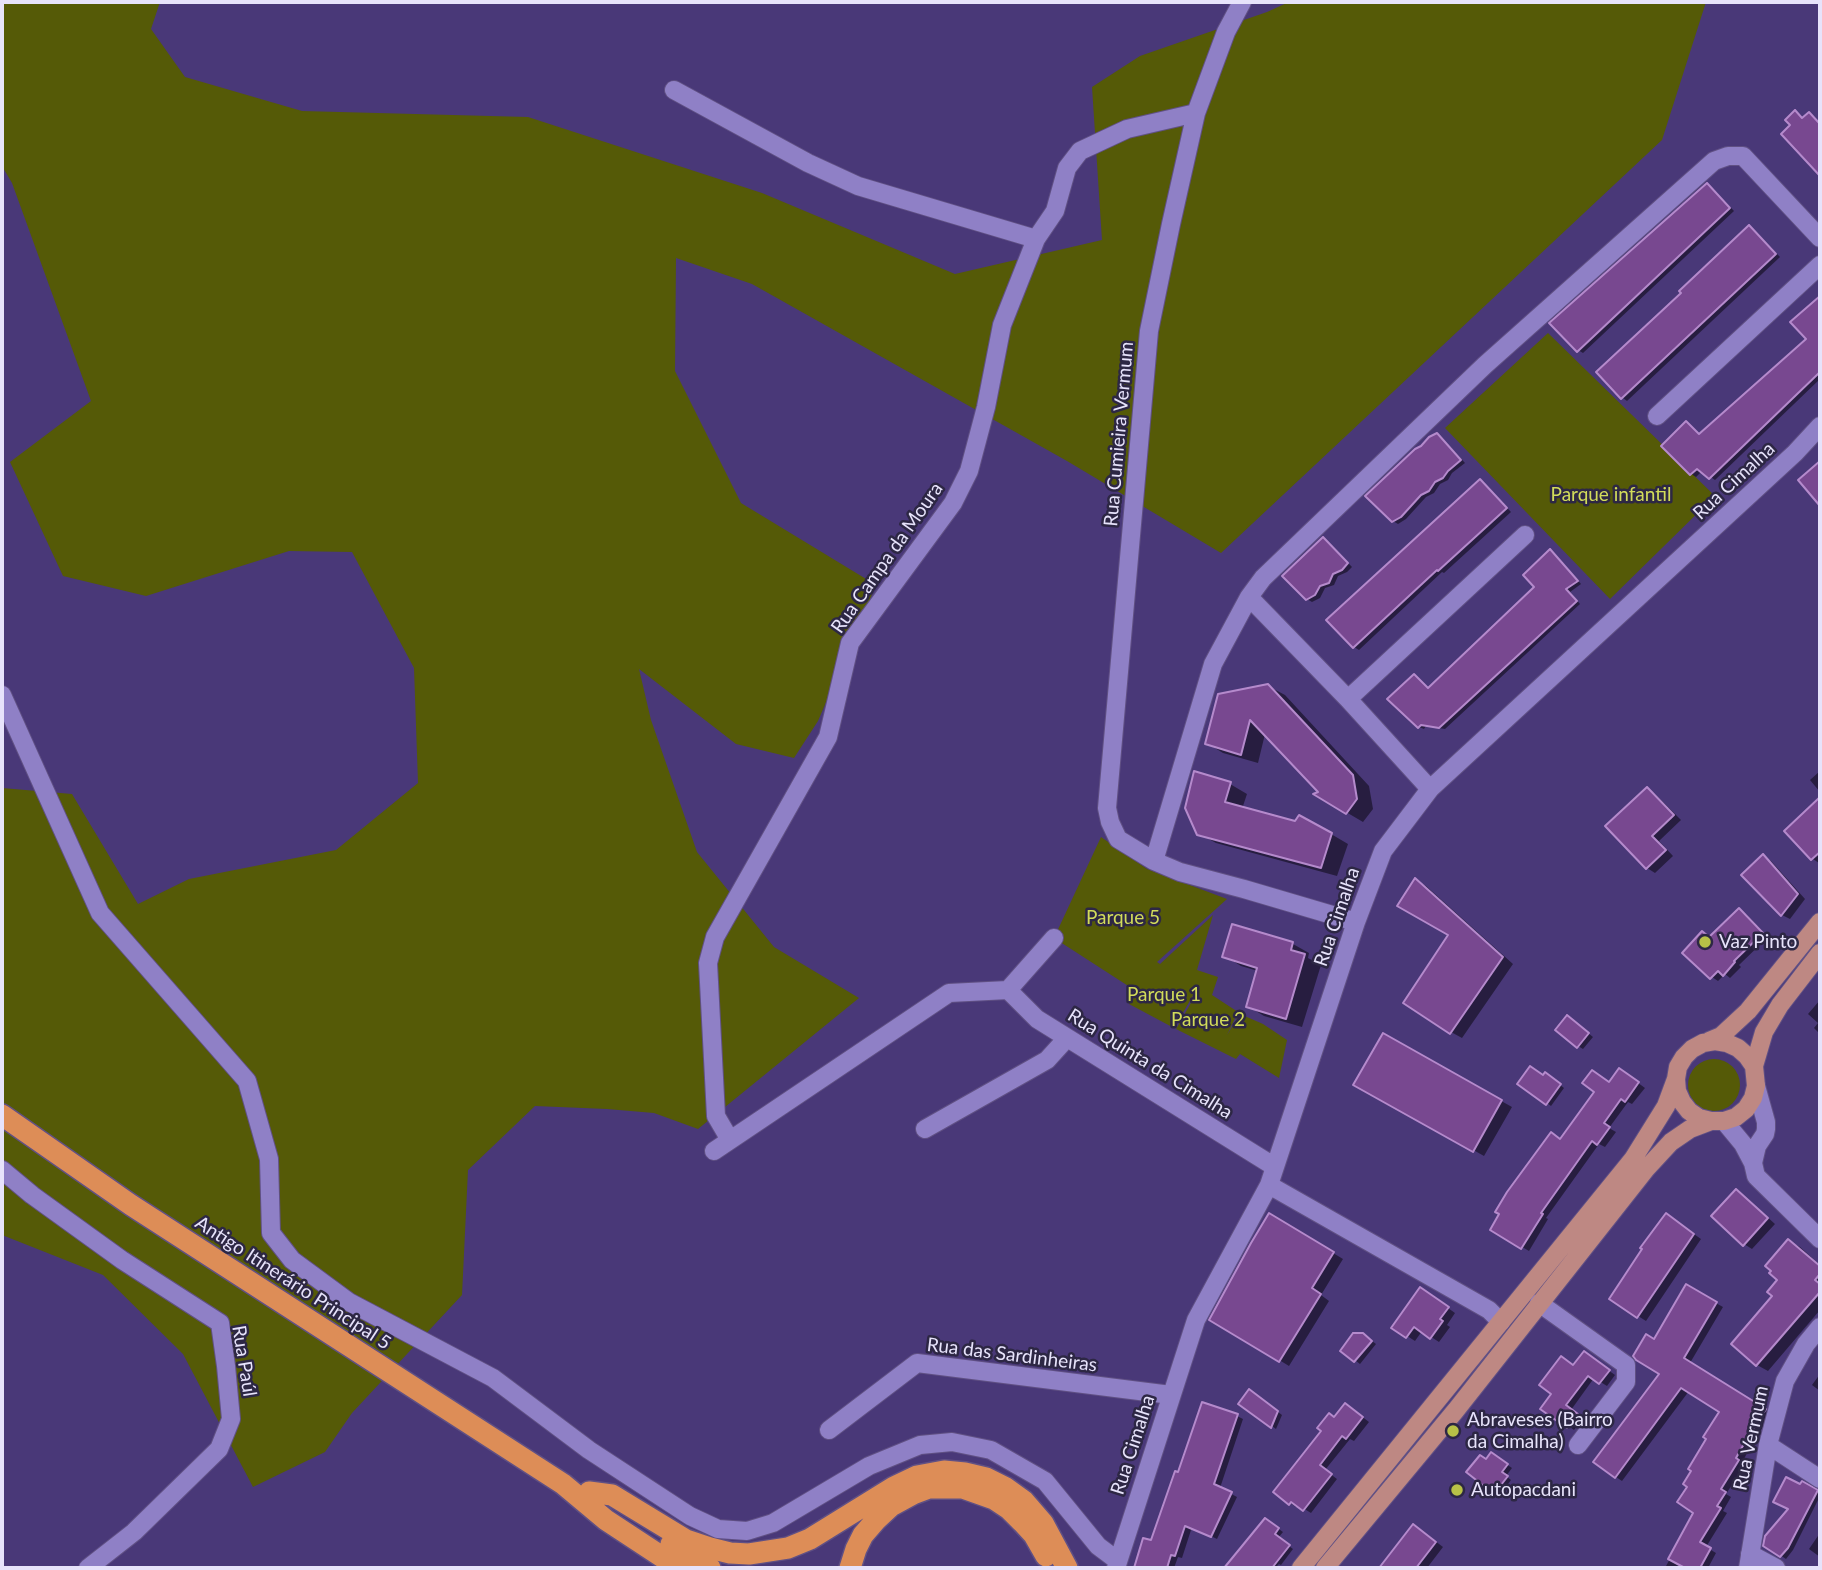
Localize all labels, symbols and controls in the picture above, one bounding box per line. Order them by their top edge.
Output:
street label: Rua Cumieira Vermum [1100,341,1138,527]
street label: Rua Cimalha [1688,437,1780,525]
street label: Rua Campa da Moura [826,478,948,638]
park label: Parque infantil [1551,484,1671,506]
street label: Rua Cimalha [1309,864,1365,970]
park label: Parque 5 [1086,907,1160,929]
place label: Vaz Pinto [1719,931,1797,953]
marker: Vaz Pinto [1697,934,1713,950]
park label: Parque 1 [1127,984,1201,1006]
street label: Rua Quinta da Cimalha [1063,1004,1237,1124]
park label: Parque 2 [1171,1009,1245,1031]
street label: Antigo Itinerário Principal 5 [191,1211,395,1355]
street label: Rua Paúl [227,1324,261,1398]
street label: Rua das Sardinheiras [926,1333,1098,1377]
street label: Rua Vermum [1729,1383,1773,1493]
street label: Rua Cimalha [1106,1392,1160,1498]
place label: Abraveses (Bairro da Cimalha) [1467,1409,1613,1453]
marker: Abraveses (Bairro da Cimalha) [1445,1423,1461,1439]
place label: Autopacdani [1471,1479,1576,1501]
marker: Autopacdani [1449,1482,1465,1498]

